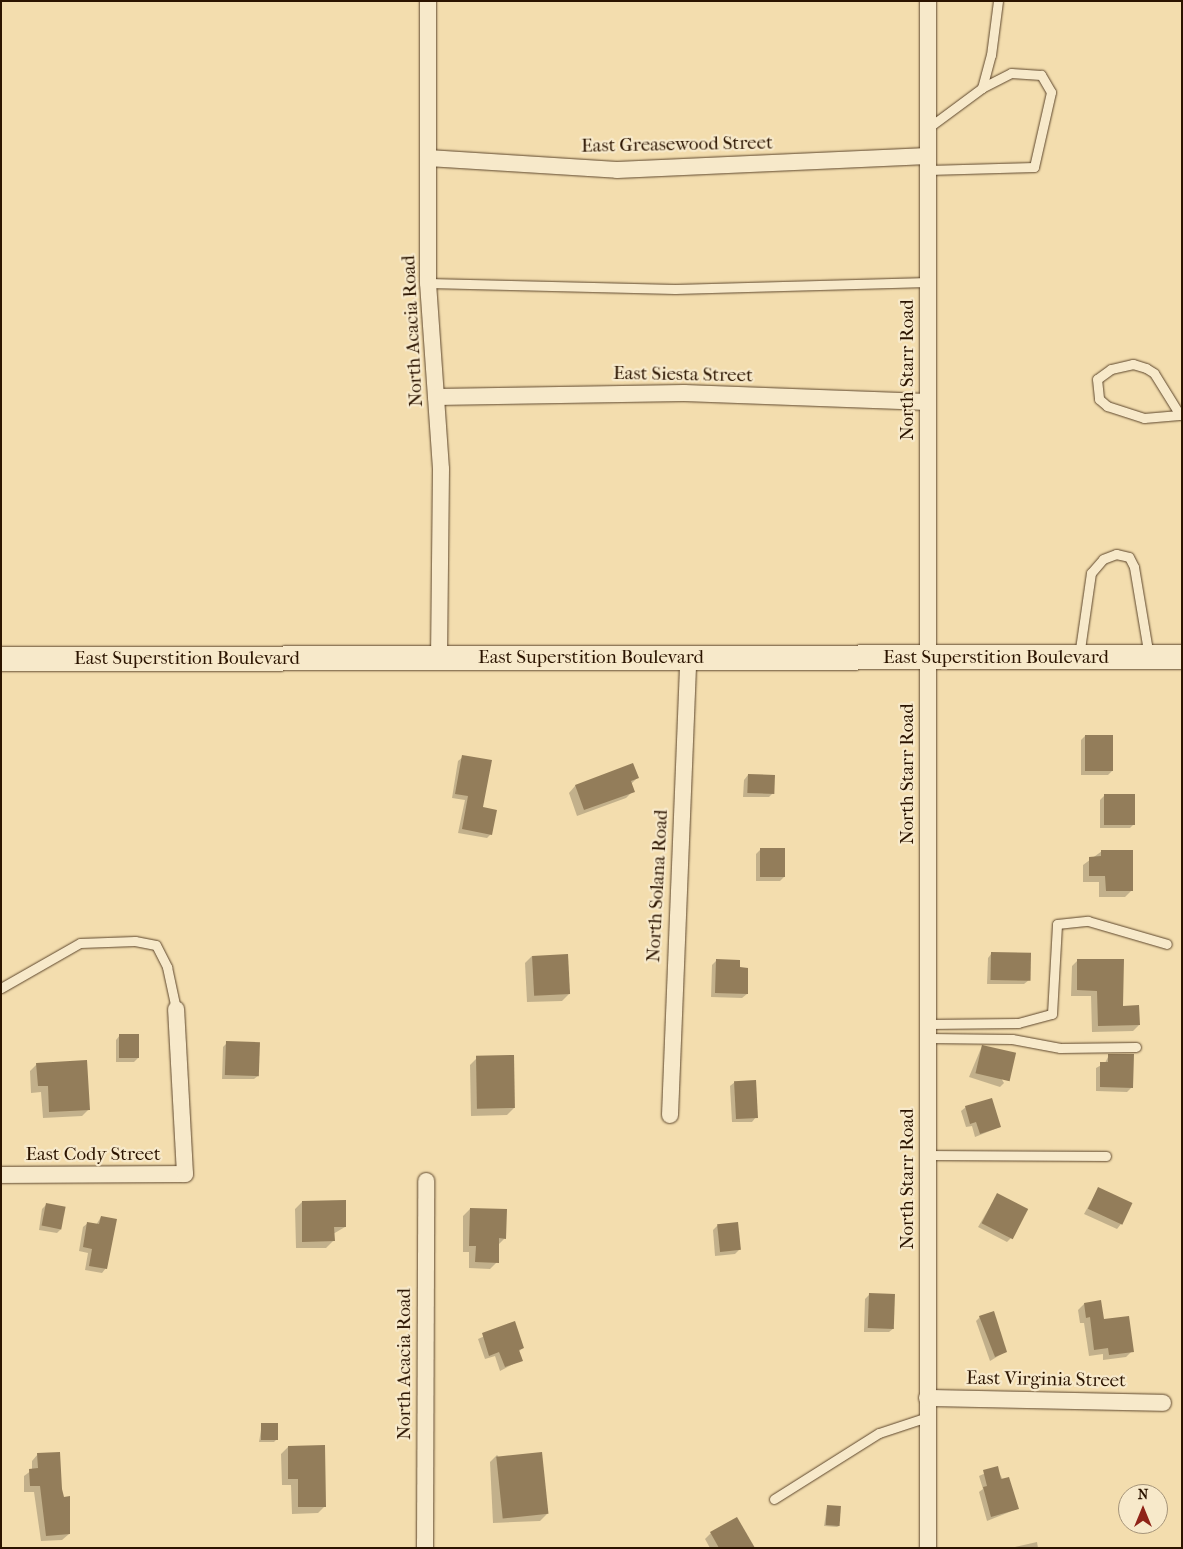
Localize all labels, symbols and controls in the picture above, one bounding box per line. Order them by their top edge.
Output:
street label: East Greasewood Street [581,132,773,158]
street label: North Acacia Road [398,255,428,407]
street label: North Starr Road [897,299,919,441]
street label: East Siesta Street [613,362,753,388]
street label: East Superstition Boulevard [478,647,704,669]
street label: East Superstition Boulevard [883,647,1109,669]
street label: East Superstition Boulevard [74,648,300,670]
street label: North Starr Road [897,703,919,845]
street label: North Solana Road [643,809,673,963]
street label: North Starr Road [897,1108,919,1250]
street label: East Cody Street [25,1144,161,1166]
street label: North Acacia Road [394,1288,416,1440]
street label: East Virginia Street [966,1367,1126,1393]
north arrow [1118,1484,1168,1534]
text: N [1138,1486,1148,1503]

